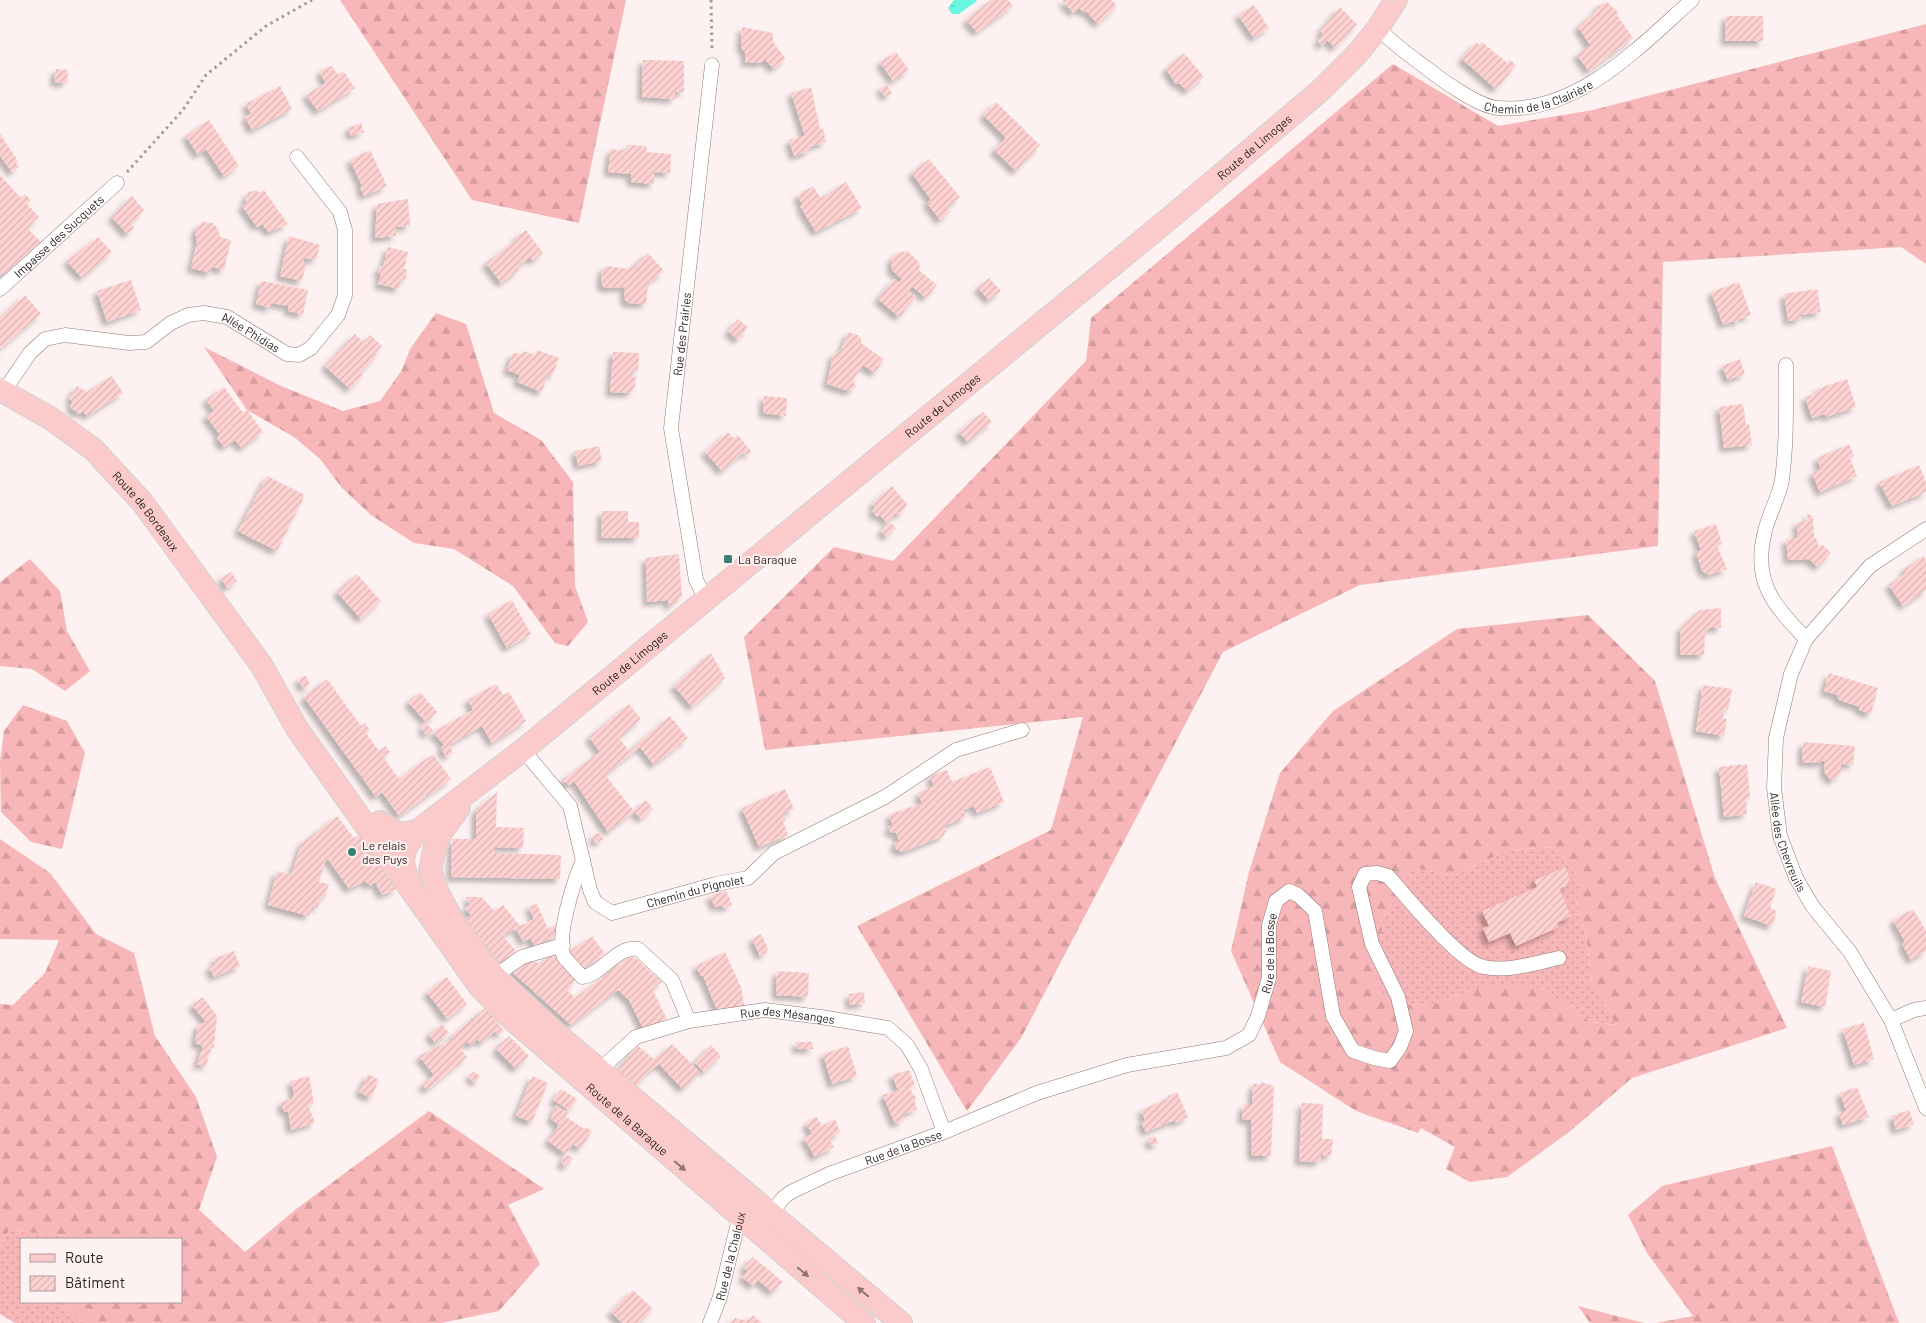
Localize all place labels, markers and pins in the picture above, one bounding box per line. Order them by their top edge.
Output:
place label: La Baraque [738,552,797,566]
marker: La Baraque [722,553,734,565]
place label: Le relais des Puys [362,838,408,866]
marker: Le relais des Puys [346,846,358,858]

